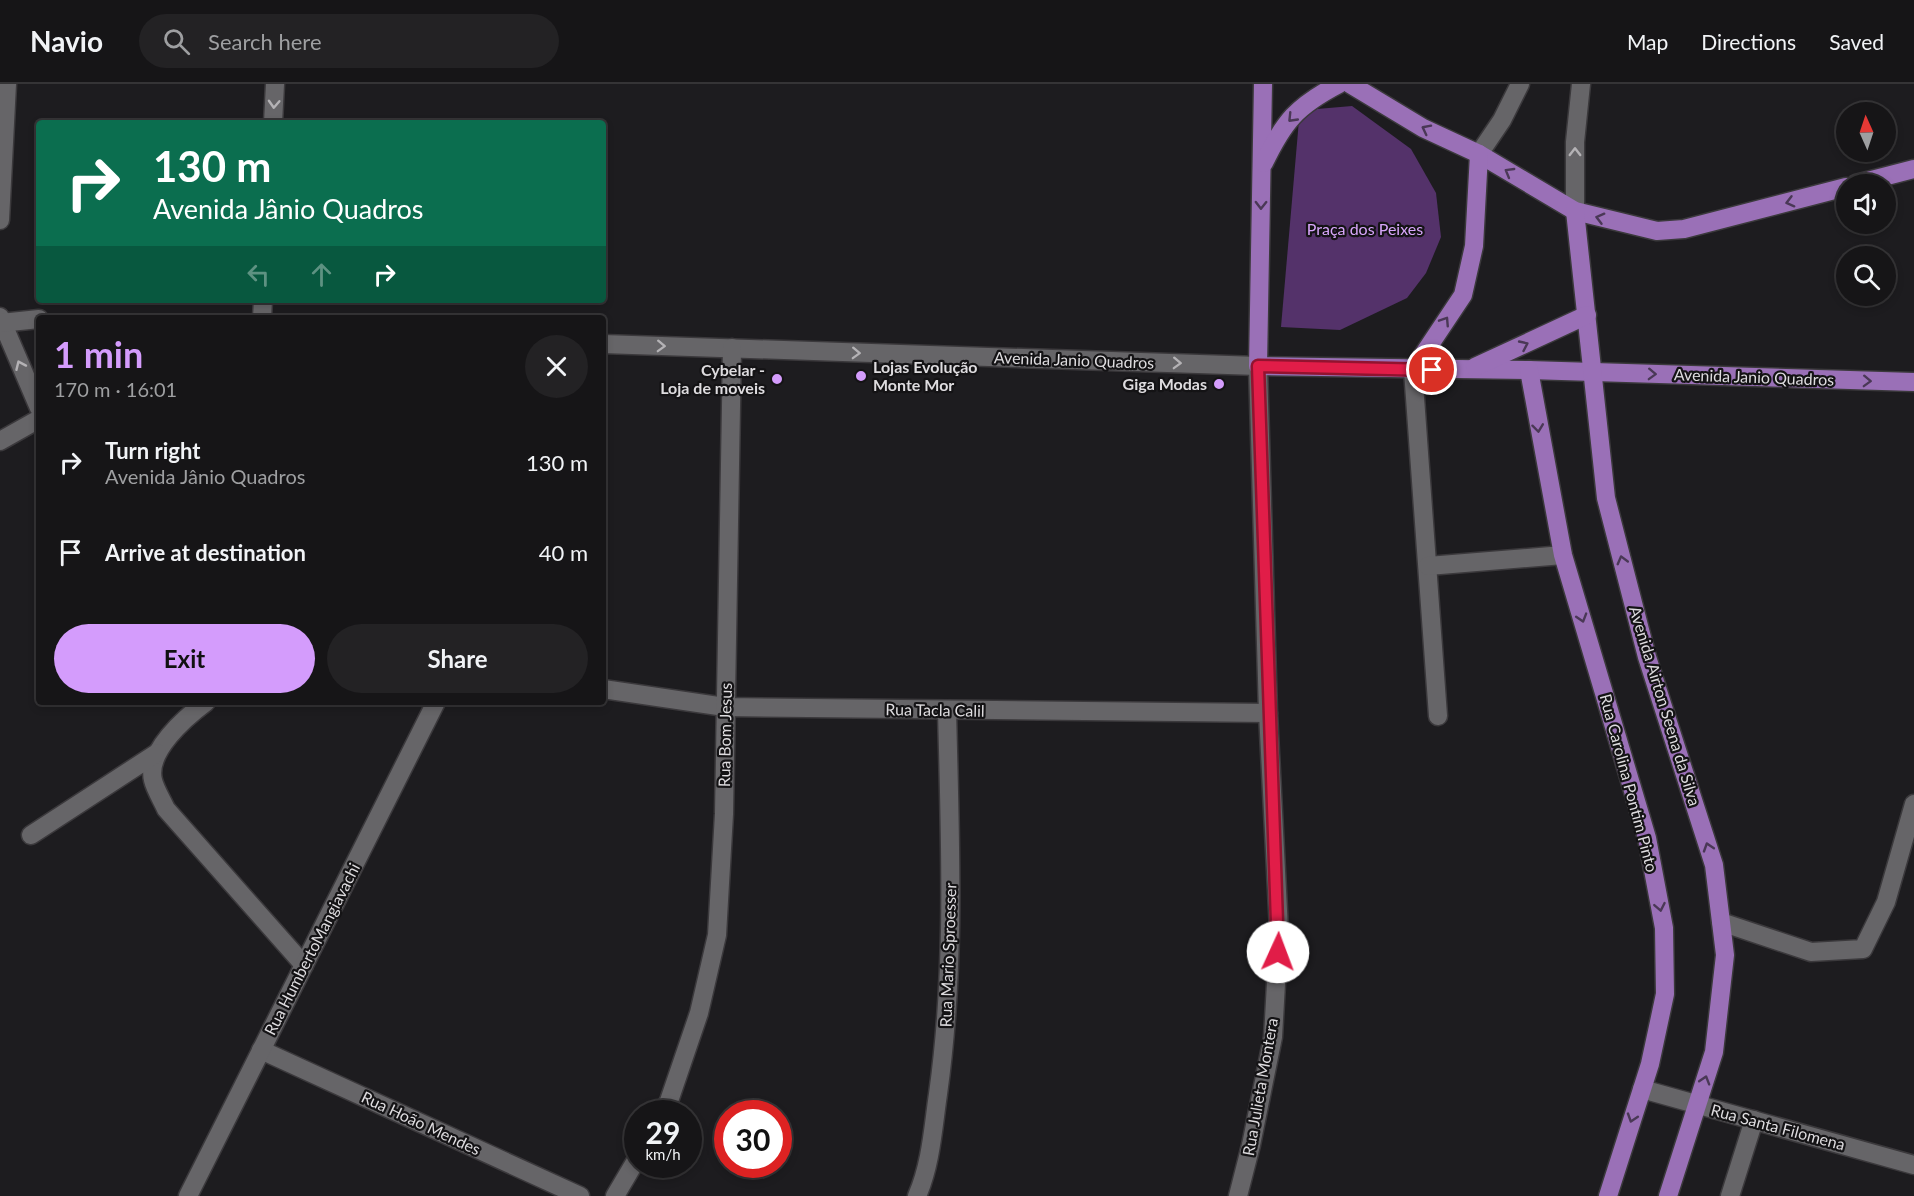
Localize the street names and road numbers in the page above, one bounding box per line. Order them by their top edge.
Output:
street label: Avenida Janio Quadros [994,347,1155,372]
street label: Avenida Janio Quadros [1674,364,1835,389]
street label: Avenida Airton Seena da Silva [1626,604,1705,808]
street label: Rua Bom Jesus [714,683,735,787]
street label: Rua Carolina Pontim Pinto [1597,692,1662,874]
street label: Rua Tacla Calil [885,699,985,720]
street label: Rua HumbertoMangiavachi [260,860,363,1038]
street label: Rua Mario Sproesser [935,882,960,1028]
street label: Rua Julieta Montera [1238,1016,1281,1157]
street label: Rua Hoão Mendes [359,1087,484,1158]
street label: Rua Santa Filomena [1709,1099,1847,1154]

